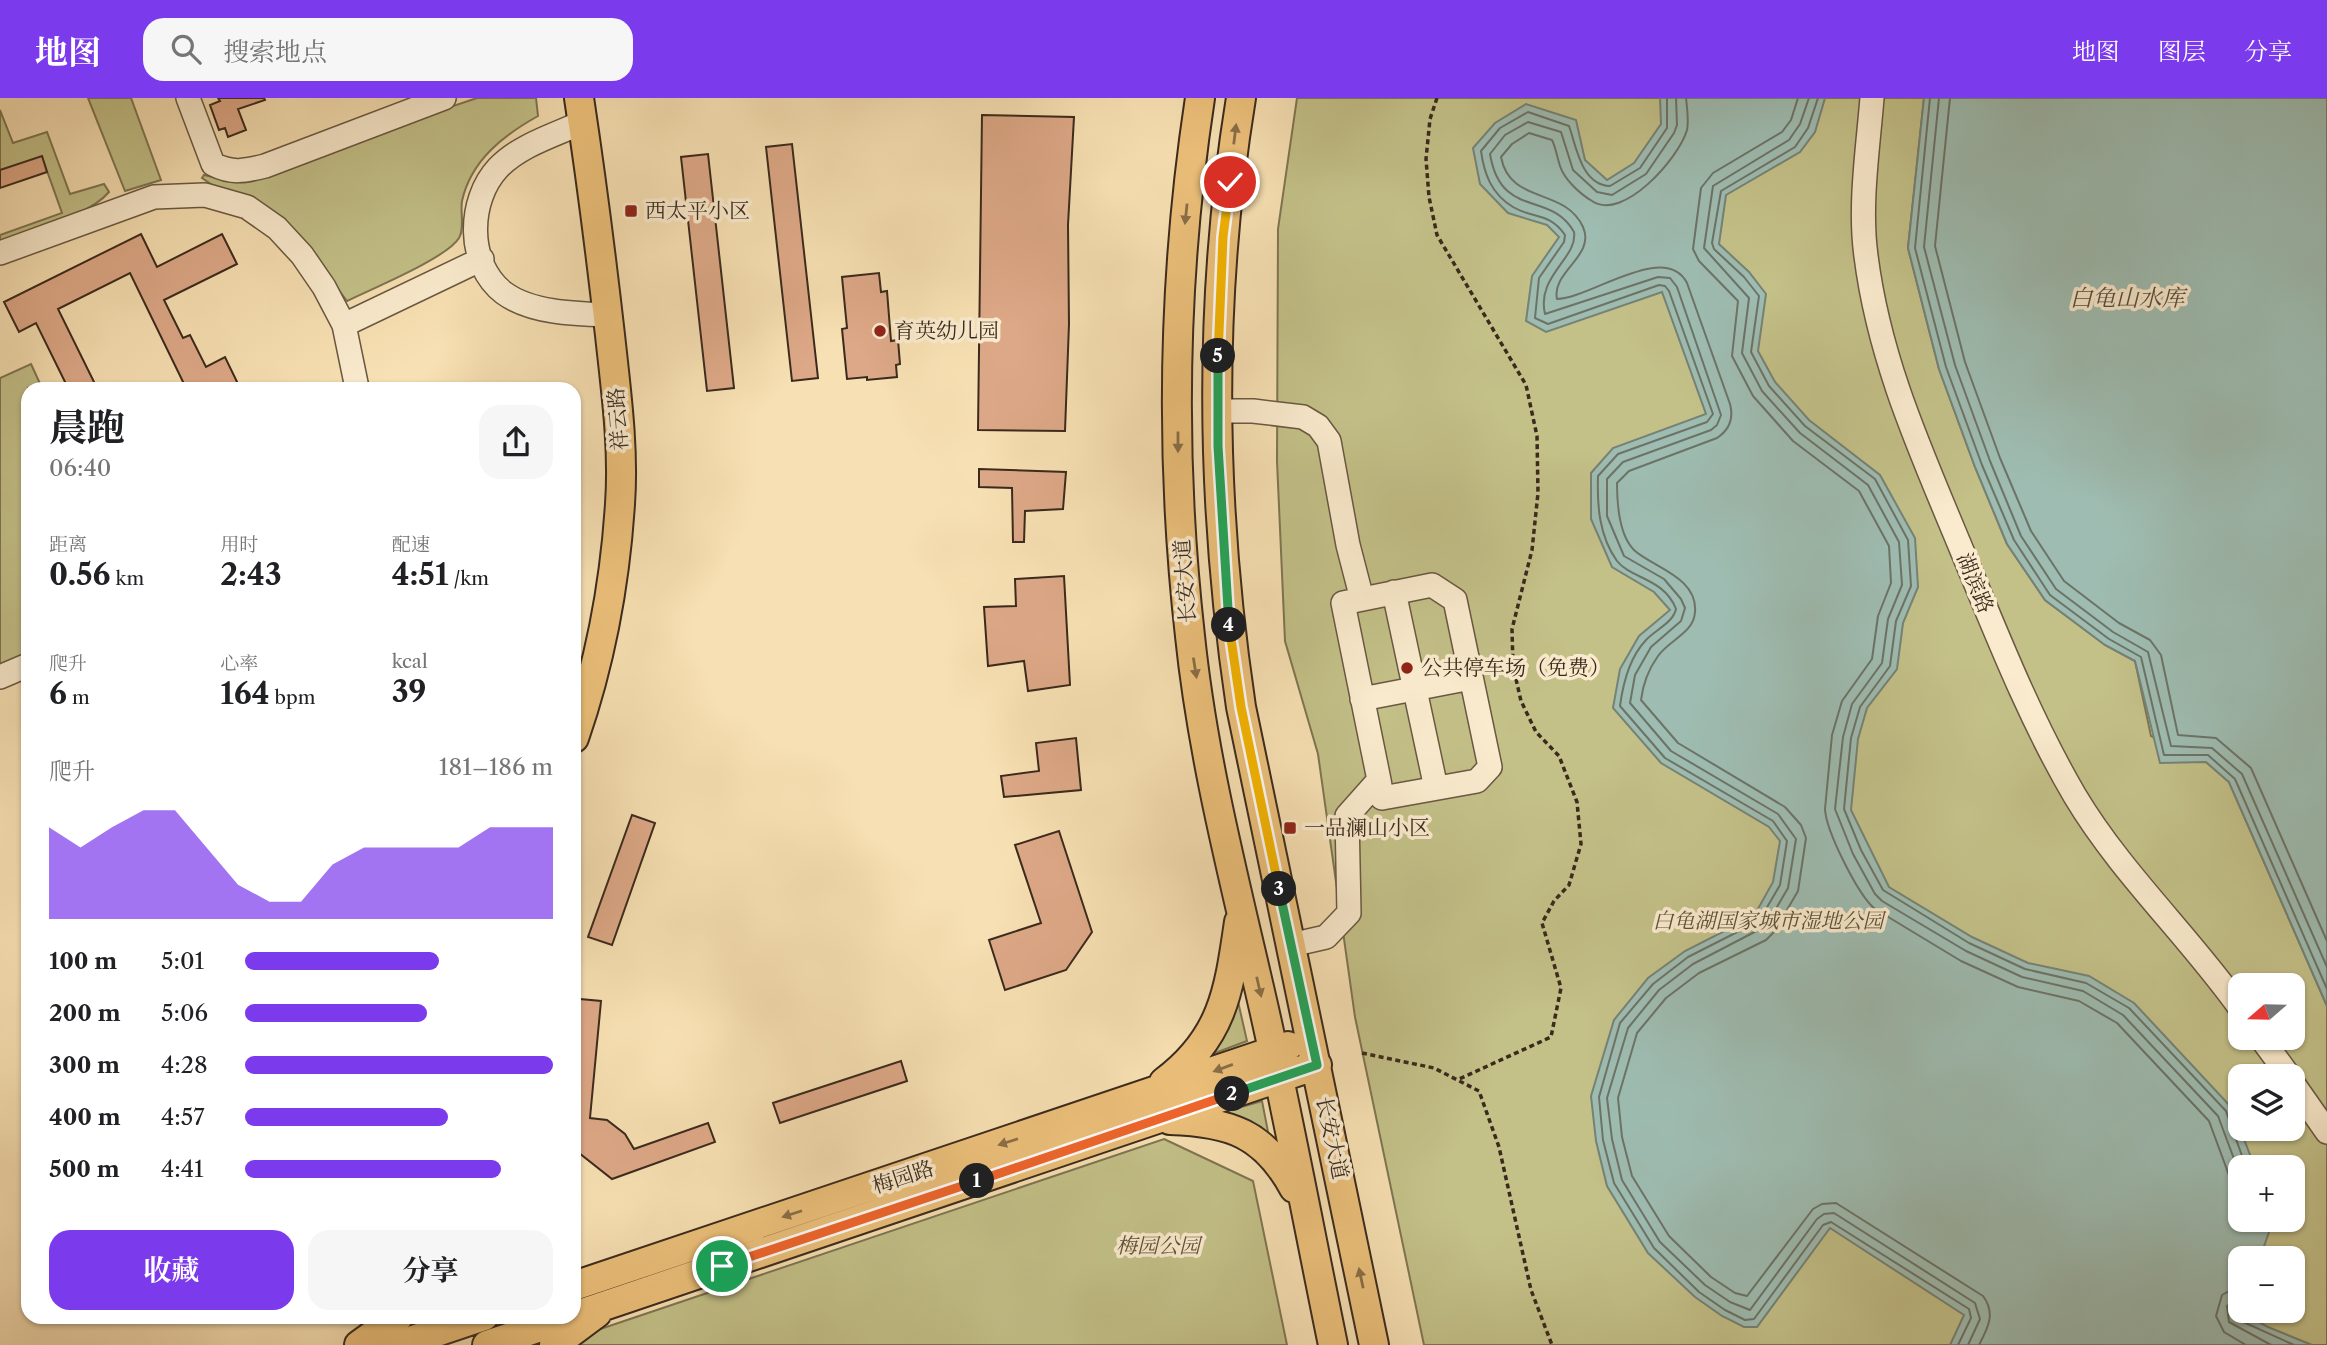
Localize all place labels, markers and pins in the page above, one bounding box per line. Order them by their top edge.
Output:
pin [1200,152,1260,212]
place label: 西太平小区 [645,198,750,223]
marker: 西太平小区 [623,203,639,219]
place label: 育英幼儿园 [894,318,999,343]
marker: 育英幼儿园 [872,323,888,339]
pin: 5 [1200,338,1236,374]
pin: 4 [1212,608,1246,642]
place label: 公共停车场（免费） [1421,655,1610,680]
marker: 公共停车场（免费） [1399,660,1415,676]
place label: 一品澜山小区 [1304,815,1430,840]
marker: 一品澜山小区 [1282,820,1298,836]
pin: 3 [1262,872,1296,906]
pin: 2 [1214,1076,1250,1112]
pin: 1 [960,1164,995,1198]
pin [692,1236,752,1296]

